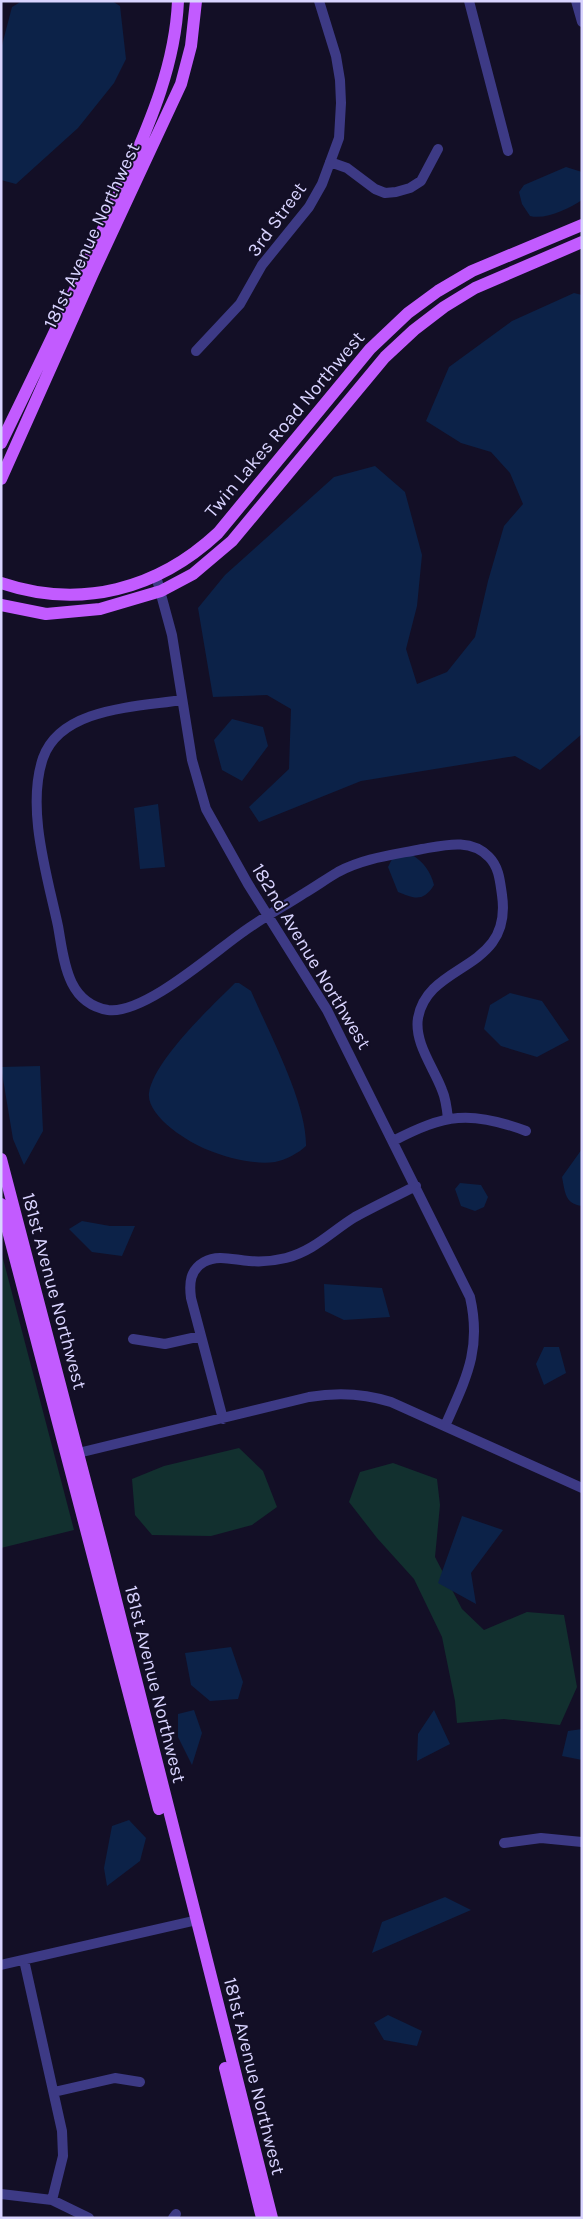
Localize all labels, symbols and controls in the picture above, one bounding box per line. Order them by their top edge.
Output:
street label: 181st Avenue Northwest [39,139,145,332]
street label: 3rd Street [243,178,311,261]
street label: Twin Lakes Road Northwest [200,327,369,522]
street label: 182nd Avenue Northwest [247,860,375,1053]
street label: 181st Avenue Northwest [17,1191,91,1392]
street label: 181st Avenue Northwest [120,1583,190,1785]
street label: 181st Avenue Northwest [219,1975,289,2177]

